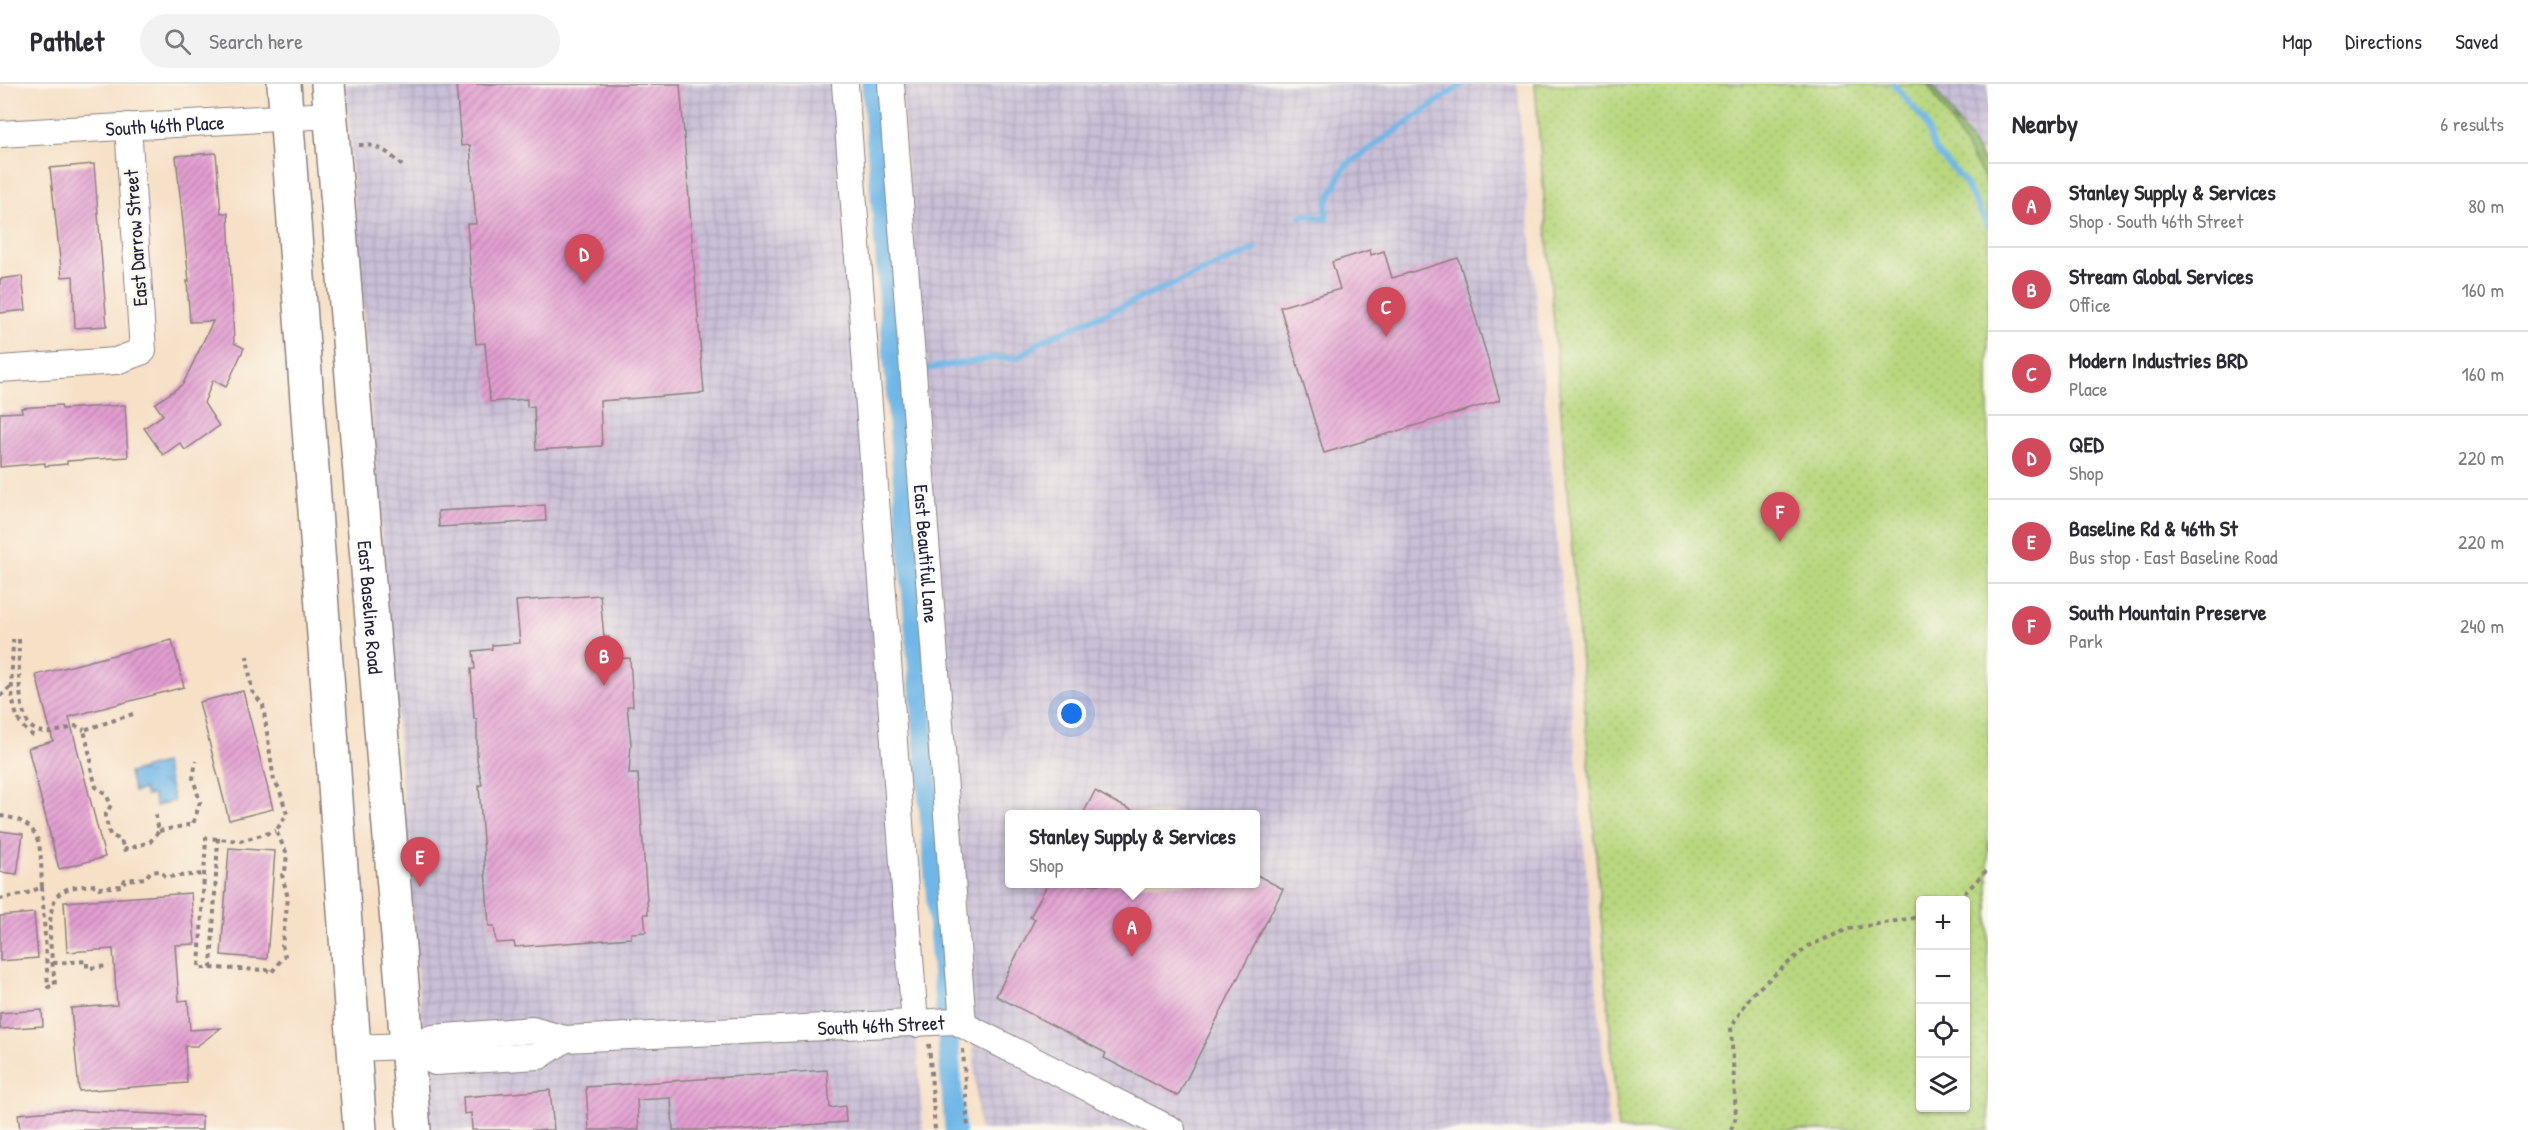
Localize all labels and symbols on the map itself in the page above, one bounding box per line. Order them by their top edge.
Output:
street label: South 46th Place [105,108,225,141]
street label: East Darrow Street [117,168,153,307]
pin: D [564,234,604,284]
pin: C [1366,288,1406,337]
street label: East Beautiful Lane [908,483,946,624]
pin: F [1760,492,1800,542]
street label: East Baseline Road [352,539,390,675]
pin: B [584,636,624,686]
your location [1057,699,1086,728]
pin: E [400,838,440,887]
pin: A [1112,908,1152,957]
street label: South 46th Street [817,1008,946,1041]

